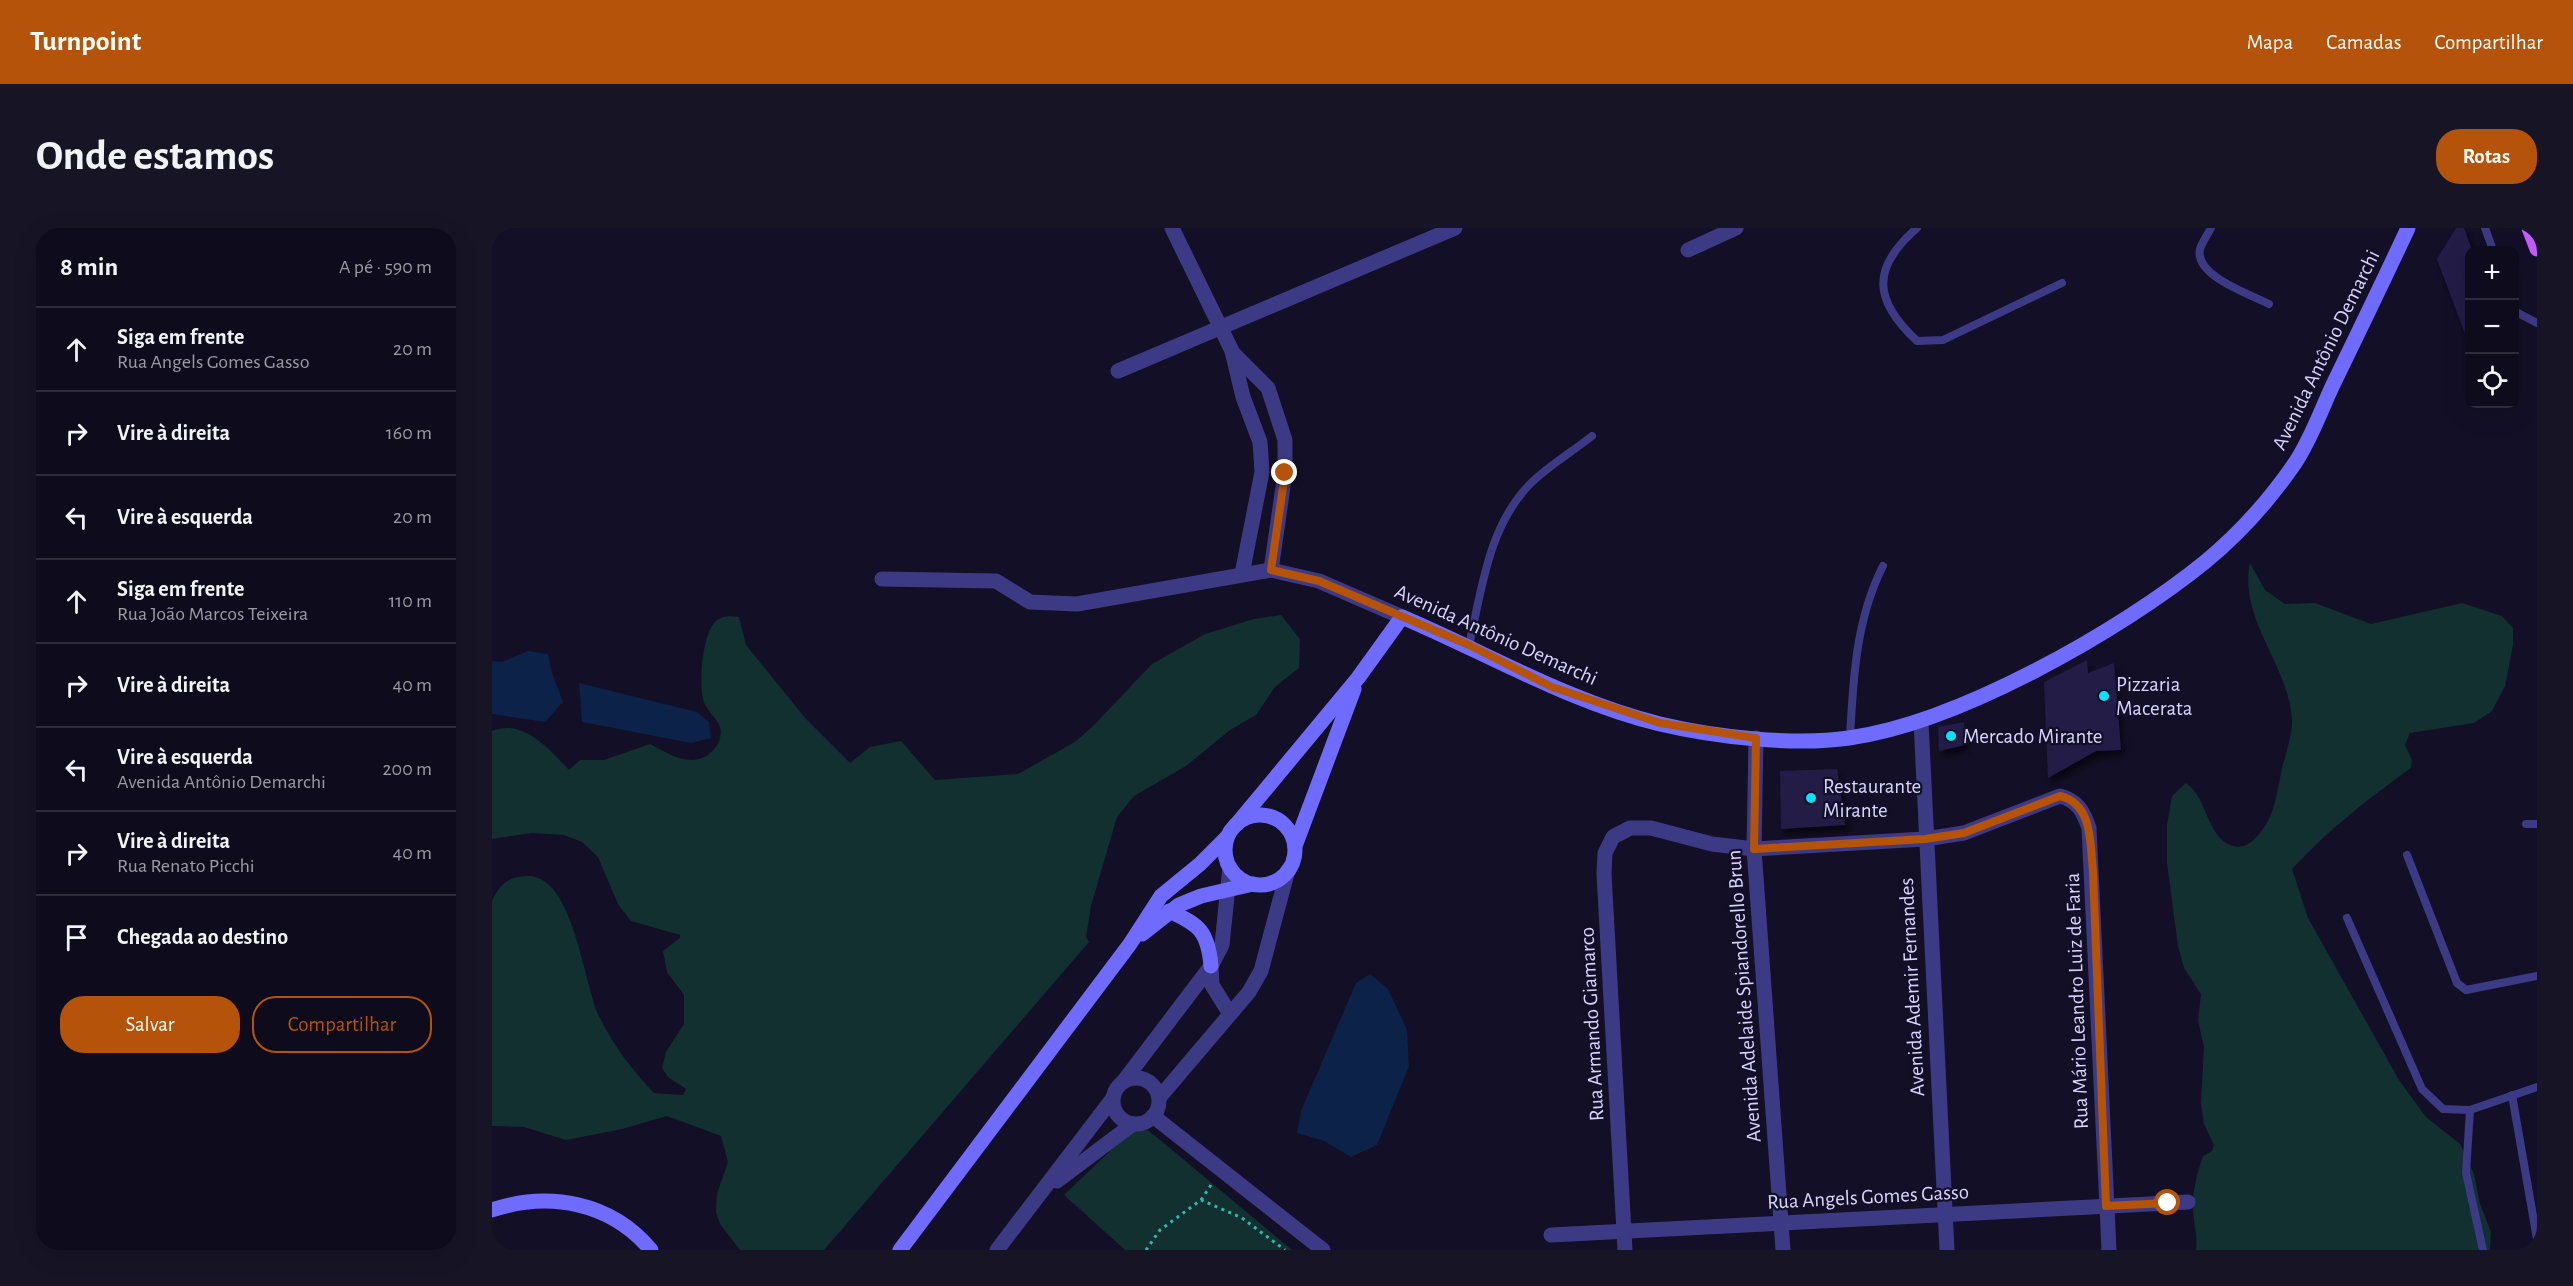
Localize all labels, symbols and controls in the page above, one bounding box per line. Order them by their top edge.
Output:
text: Turnpoint [30,28,141,56]
text: Mapa [2247,32,2293,53]
text: Camadas [2326,32,2401,53]
text: Compartilhar [2434,32,2543,53]
button: Rotas [2436,129,2537,184]
text: Onde estamos [36,135,274,177]
map controls [2465,246,2519,408]
button: + [2465,246,2519,300]
street label: Avenida Antônio Demarchi [2268,247,2384,453]
text: 8 min [60,254,118,280]
text: A pé · 590 m [339,257,432,277]
button: − [2465,300,2519,354]
text: Siga em frente [117,326,244,348]
icon: ahead [60,333,93,366]
text: 20 m [393,339,432,359]
text: Rua Angels Gomes Gasso [117,352,310,372]
button: locate [2465,354,2519,408]
icon: right [60,417,93,450]
text: Vire à direita [117,422,230,444]
text: 160 m [386,423,432,443]
route end [1271,459,1297,485]
icon: left [60,501,93,534]
text: Vire à esquerda [117,506,253,528]
text: 20 m [393,507,432,527]
text: Siga em frente [117,578,244,600]
street label: Avenida Antônio Demarchi [1392,581,1600,689]
icon: ahead [60,585,93,618]
text: 110 m [388,591,432,611]
text: Rua João Marcos Teixeira [117,604,308,624]
icon: right [60,669,93,702]
text: Vire à direita [117,674,230,696]
place label: Pizzaria Macerata [2116,674,2193,719]
text: 40 m [393,675,432,695]
marker: Pizzaria Macerata [2097,689,2111,703]
place label: Mercado Mirante [1963,726,2102,747]
marker: Mercado Mirante [1944,729,1958,743]
text: Vire à esquerda [117,746,253,768]
icon: left [60,753,93,786]
text: 200 m [382,759,432,779]
text: Avenida Antônio Demarchi [117,772,326,792]
place label: Restaurante Mirante [1823,776,1921,821]
marker: Restaurante Mirante [1804,791,1818,805]
text: Vire à direita [117,830,230,852]
icon: right [60,837,93,870]
text: 40 m [393,843,432,863]
street label: Avenida Adelaide Spiandorello Brun [1723,849,1765,1143]
text: Rua Renato Picchi [117,856,255,876]
street label: Rua Mário Leandro Luiz de Faria [2062,872,2092,1130]
street label: Avenida Ademir Fernandes [1896,877,1928,1097]
icon: arrive [60,921,93,954]
text: Chegada ao destino [117,926,288,948]
street label: Rua Armando Giamarco [1576,926,1608,1122]
button: Salvar [60,996,240,1053]
button: Compartilhar [252,996,432,1053]
street label: Rua Angels Gomes Gasso [1767,1181,1969,1213]
route start [2154,1189,2180,1215]

